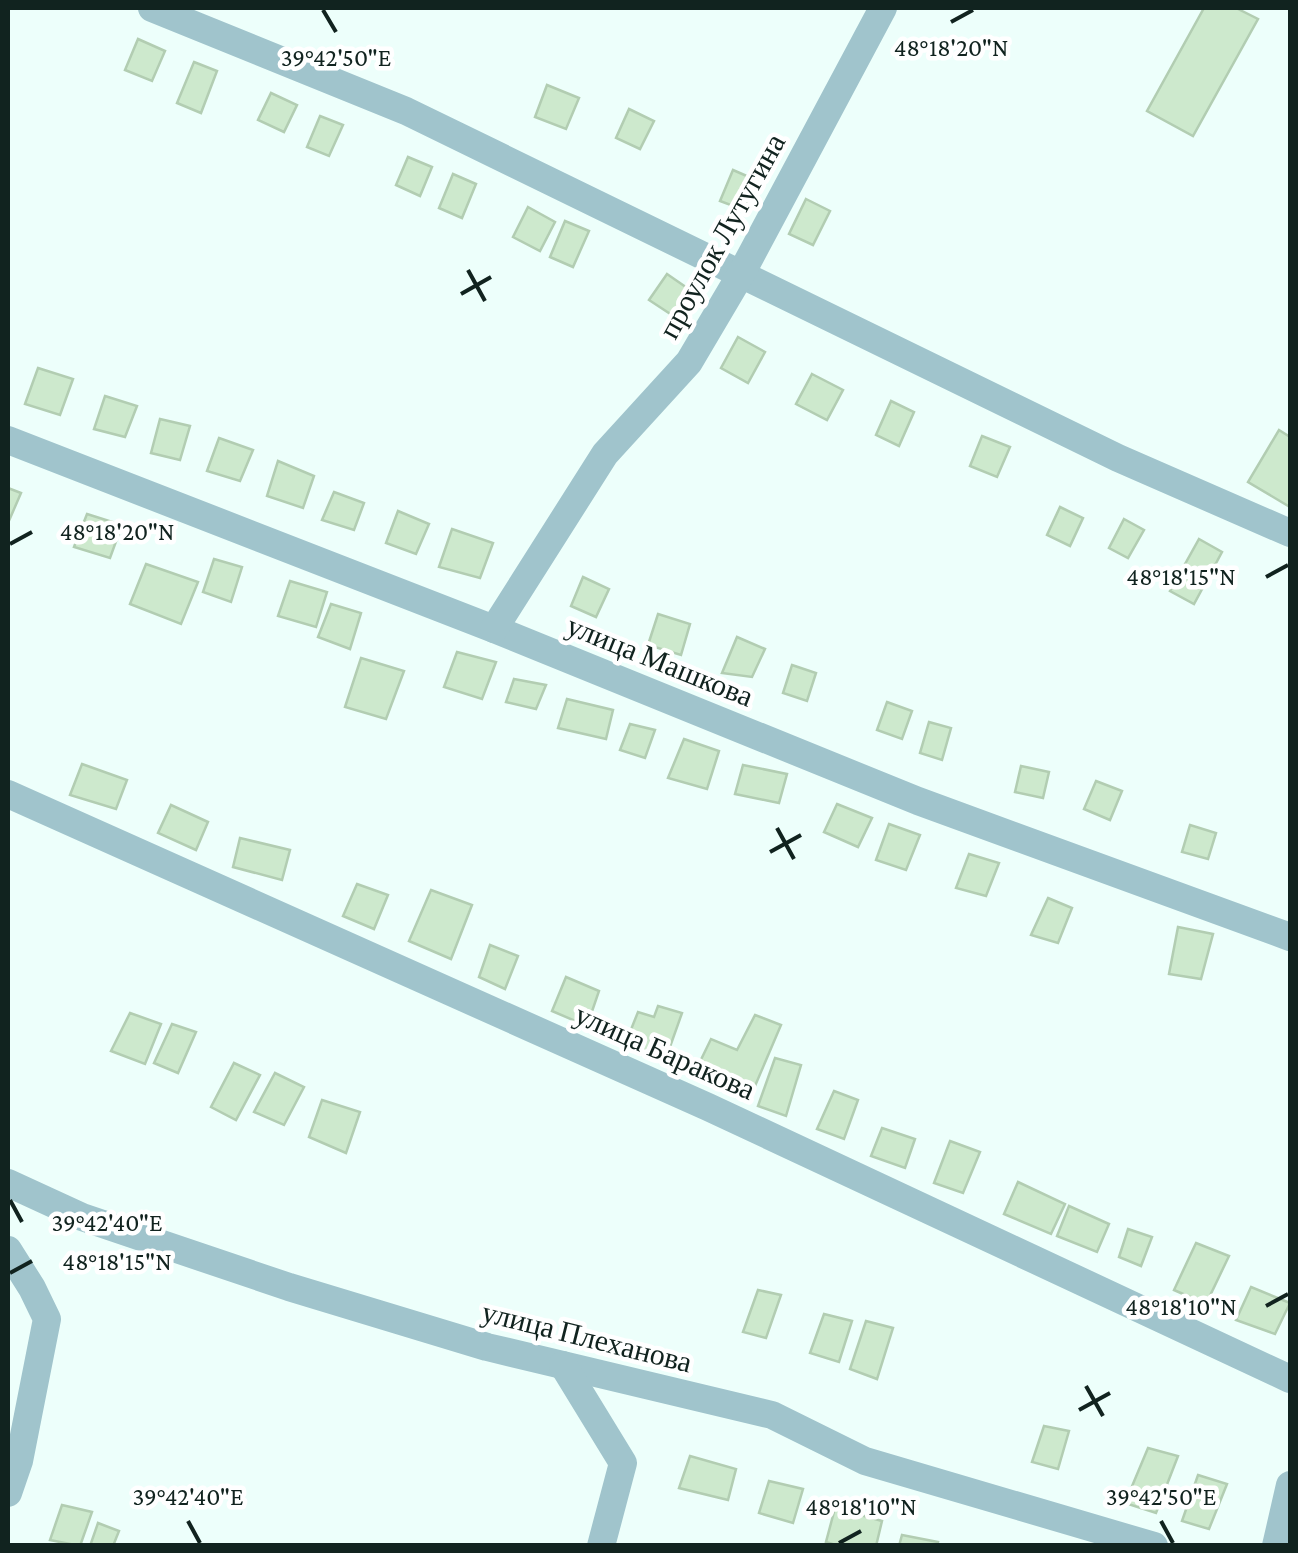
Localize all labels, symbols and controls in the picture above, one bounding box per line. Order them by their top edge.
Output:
text: 48°18'20"N [894,34,1008,61]
text: 39°42'50"E [281,44,391,71]
street label: проулок Лутугина [652,128,791,344]
text: 48°18'20"N [60,518,174,545]
text: 48°18'15"N [1126,563,1236,590]
street label: улица Машкова [562,608,758,713]
street label: улица Баракова [570,997,760,1106]
text: 39°42'40"E [51,1209,163,1236]
text: 48°18'15"N [62,1248,172,1275]
text: 48°18'10"N [1125,1293,1237,1320]
street label: улица Плеханова [479,1294,696,1379]
text: 39°42'40"E [132,1483,244,1510]
text: 39°42'50"E [1106,1483,1216,1510]
text: 48°18'10"N [805,1493,917,1520]

